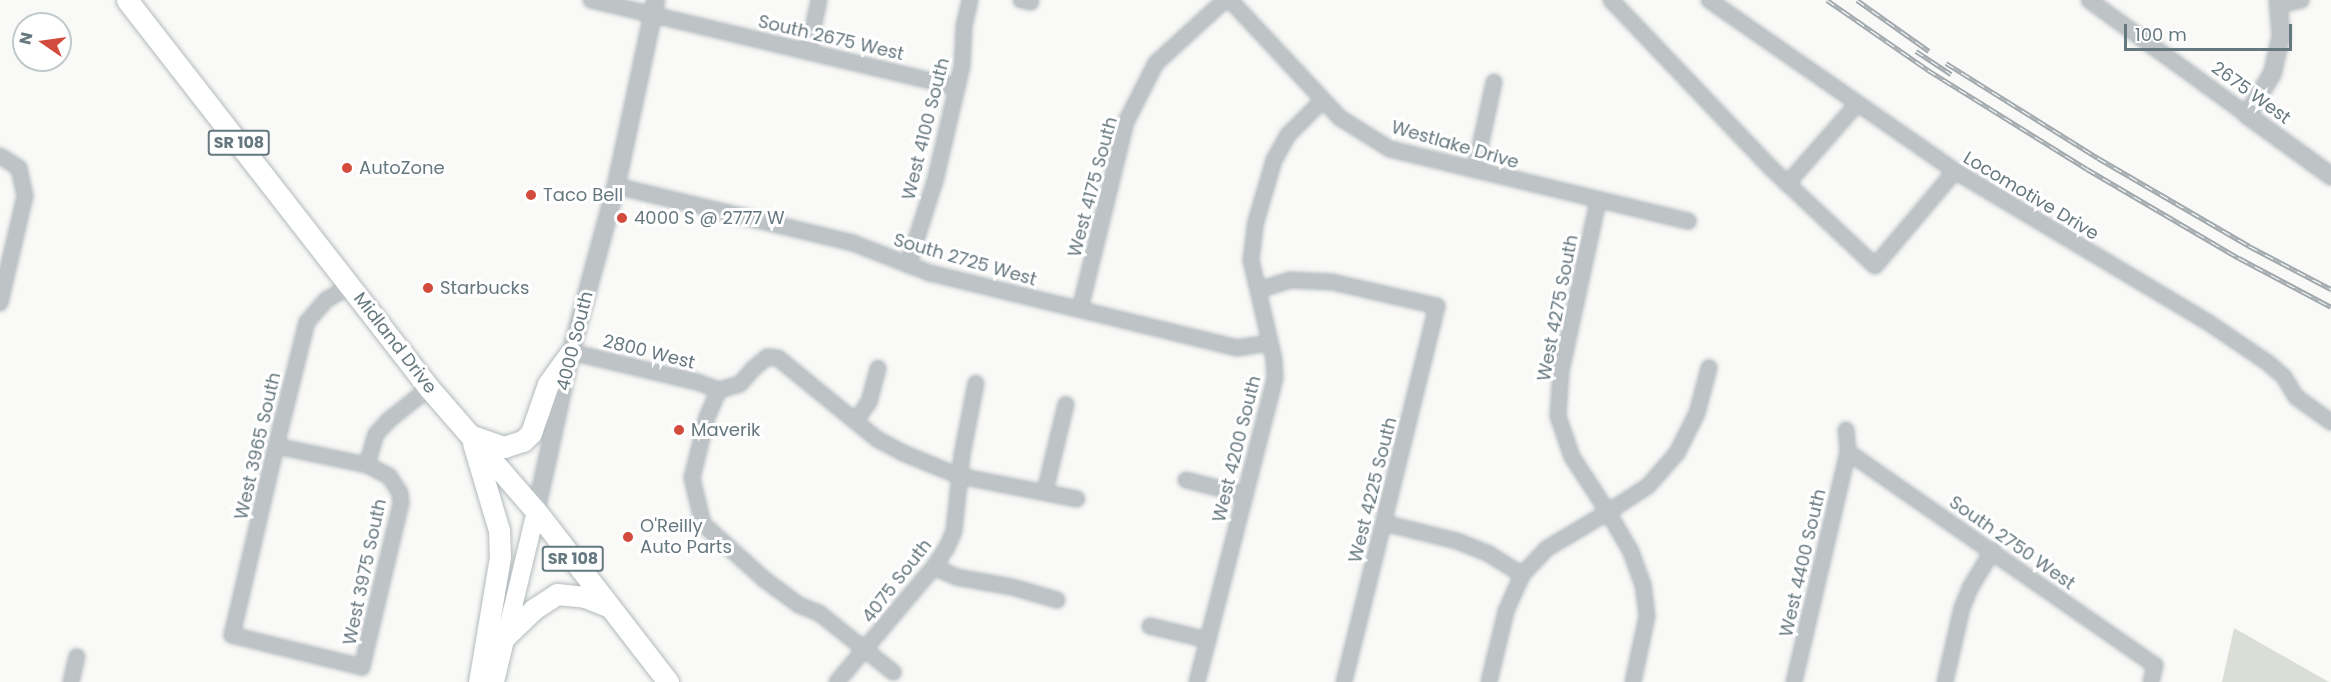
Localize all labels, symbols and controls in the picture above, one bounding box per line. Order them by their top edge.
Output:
street label: South 2675 West [756,11,906,65]
north arrow [12,12,72,72]
scale bar [2127,12,2295,50]
text: 100 m [2135,22,2187,47]
text: N [13,30,38,47]
street label: West 4100 South [898,56,954,202]
street label: 2675 West [2207,57,2295,129]
street label: West 4175 South [1064,115,1122,259]
street label: Westlake Drive [1389,116,1521,174]
road number: SR 108 [208,130,270,156]
street label: Locomotive Drive [1959,147,2103,245]
place label: AutoZone [359,157,445,179]
marker: AutoZone [340,161,354,175]
place label: Taco Bell [543,184,623,206]
marker: Taco Bell [524,188,538,202]
place label: 4000 S @ 2777 W [634,207,785,229]
marker: 4000 S @ 2777 W [615,211,629,225]
street label: South 2725 West [891,229,1039,291]
street label: West 4275 South [1533,233,1583,383]
place label: Starbucks [440,277,529,299]
marker: Starbucks [421,281,435,295]
street label: Midland Drive [349,288,441,398]
street label: 4000 South [552,289,598,393]
street label: 2800 West [601,330,697,374]
street label: West 3965 South [231,370,285,522]
street label: West 4200 South [1208,373,1266,525]
street label: West 4225 South [1344,415,1402,565]
place label: Maverik [691,419,760,441]
marker: Maverik [672,423,686,437]
street label: West 4400 South [1775,487,1831,639]
street label: South 2750 West [1945,491,2079,595]
street label: West 3975 South [339,497,391,647]
place label: O'Reilly Auto Parts [640,516,732,558]
marker: O'Reilly Auto Parts [621,530,635,544]
street label: 4075 South [858,535,936,627]
road number: SR 108 [542,546,604,572]

